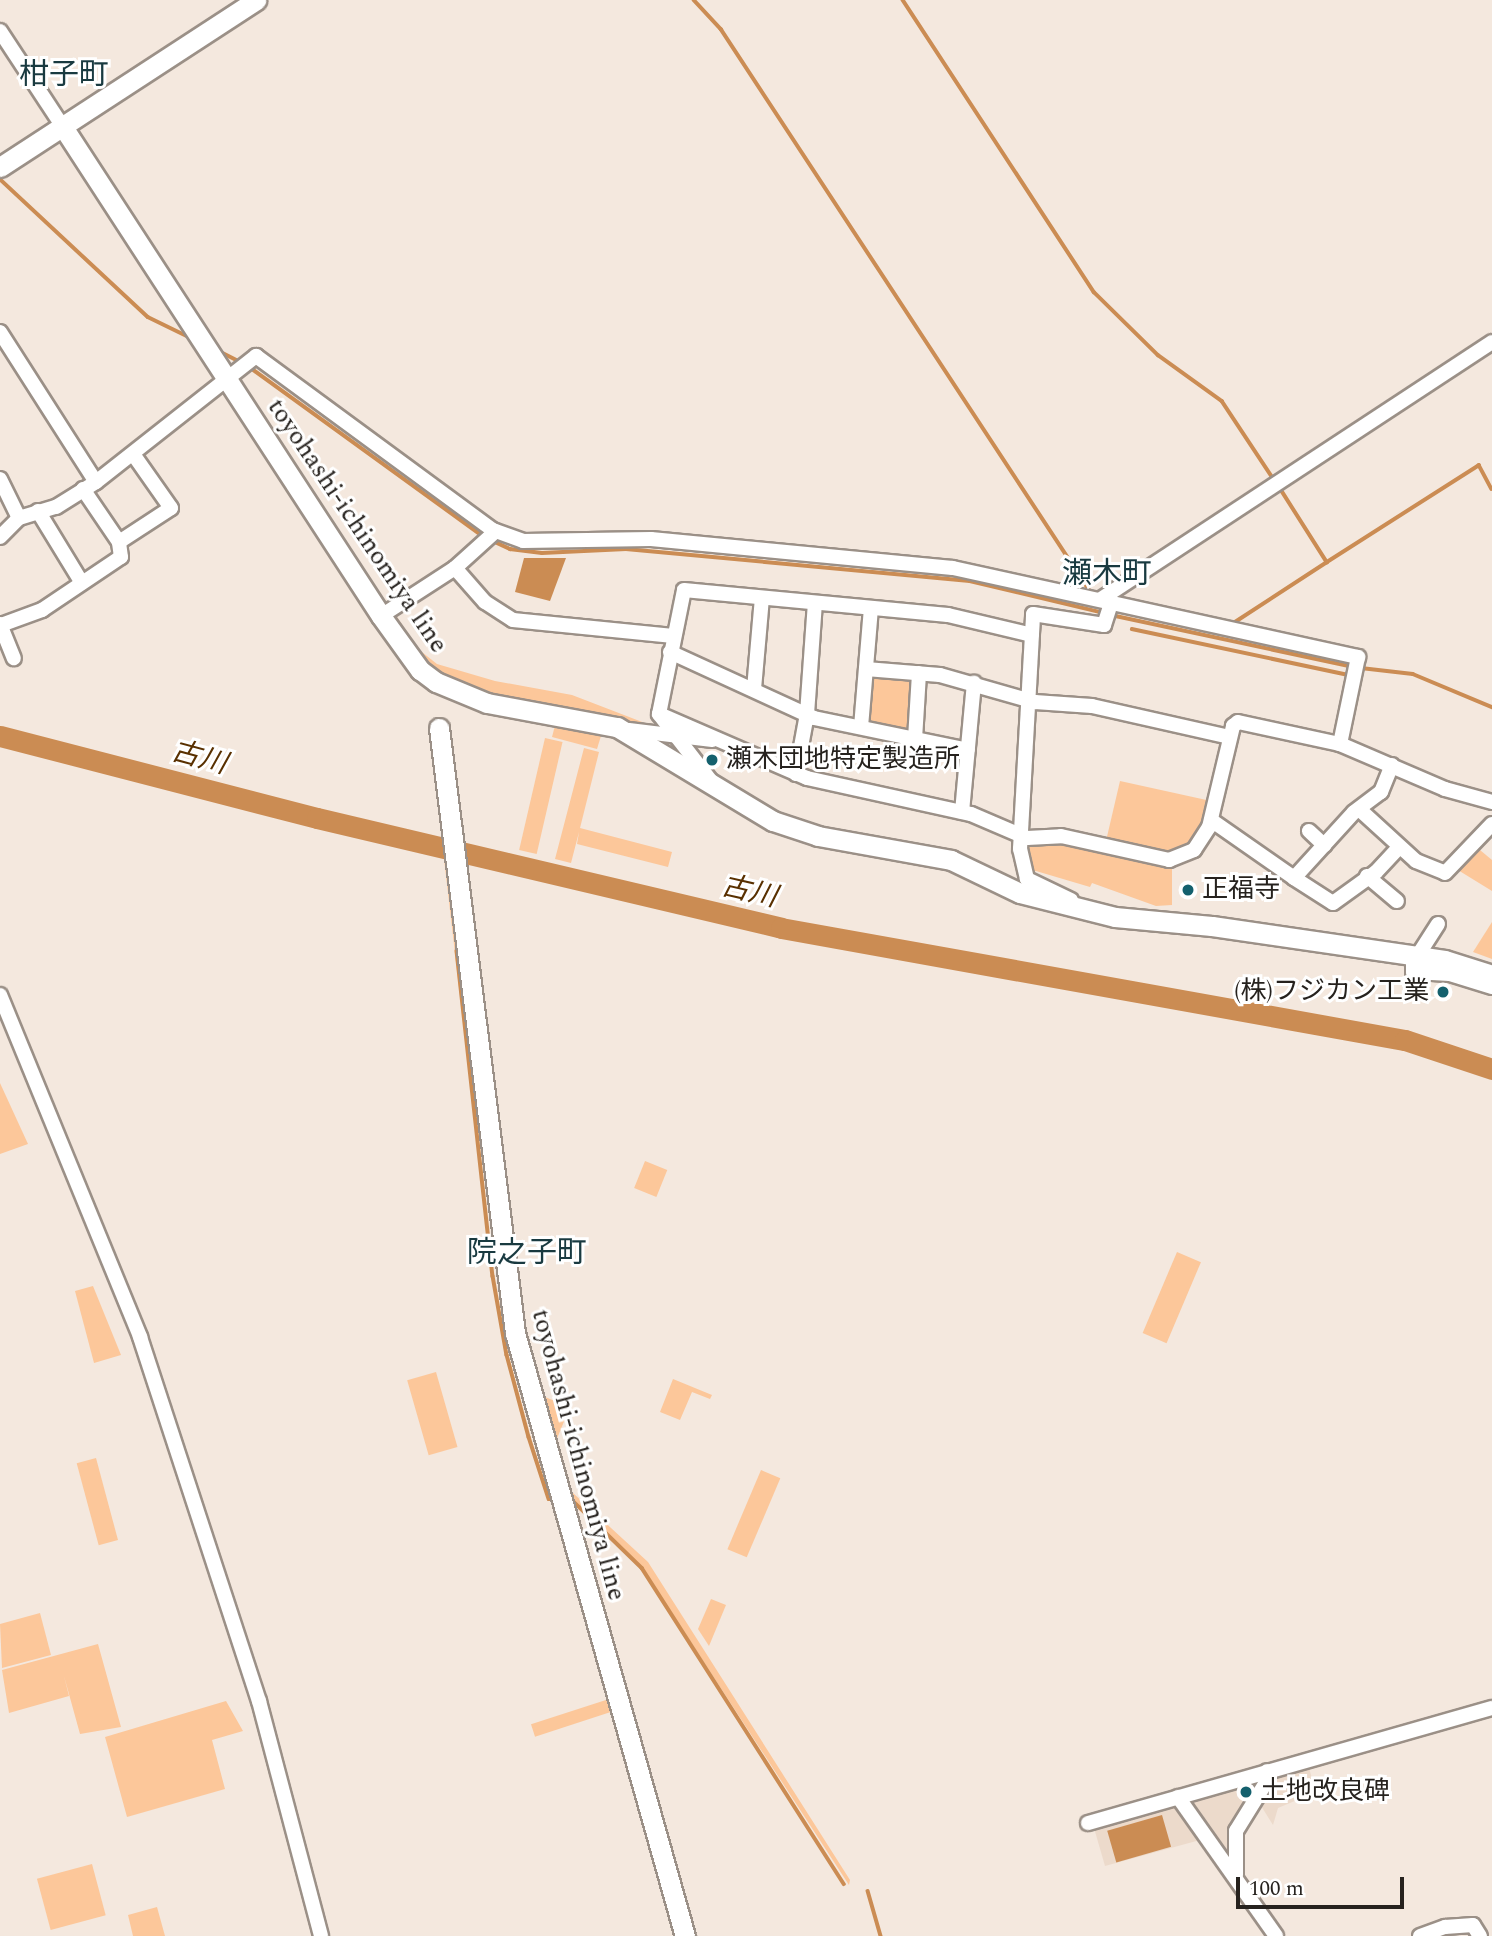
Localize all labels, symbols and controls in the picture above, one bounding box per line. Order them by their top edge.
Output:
district label: 柑子町 [19,57,109,93]
street label: toyohashi-ichinomiya line [260,393,454,659]
district label: 瀬木町 [1062,556,1152,592]
water label: 古川 [168,735,230,781]
place label: 瀬木団地特定製造所 [726,744,960,776]
marker: 瀬木団地特定製造所 [704,752,720,768]
water label: 古川 [718,869,780,915]
place label: 正福寺 [1202,874,1280,906]
marker: 正福寺 [1180,882,1196,898]
place label: (株)フジカン工業 [1234,976,1429,1008]
marker: (株)フジカン工業 [1435,984,1451,1000]
district label: 院之子町 [467,1235,587,1271]
street label: toyohashi-ichinomiya line [524,1306,632,1604]
place label: 土地改良碑 [1260,1776,1390,1808]
marker: 土地改良碑 [1238,1784,1254,1800]
scale bar [1240,1862,1408,1906]
text: 100 m [1249,1873,1304,1905]

